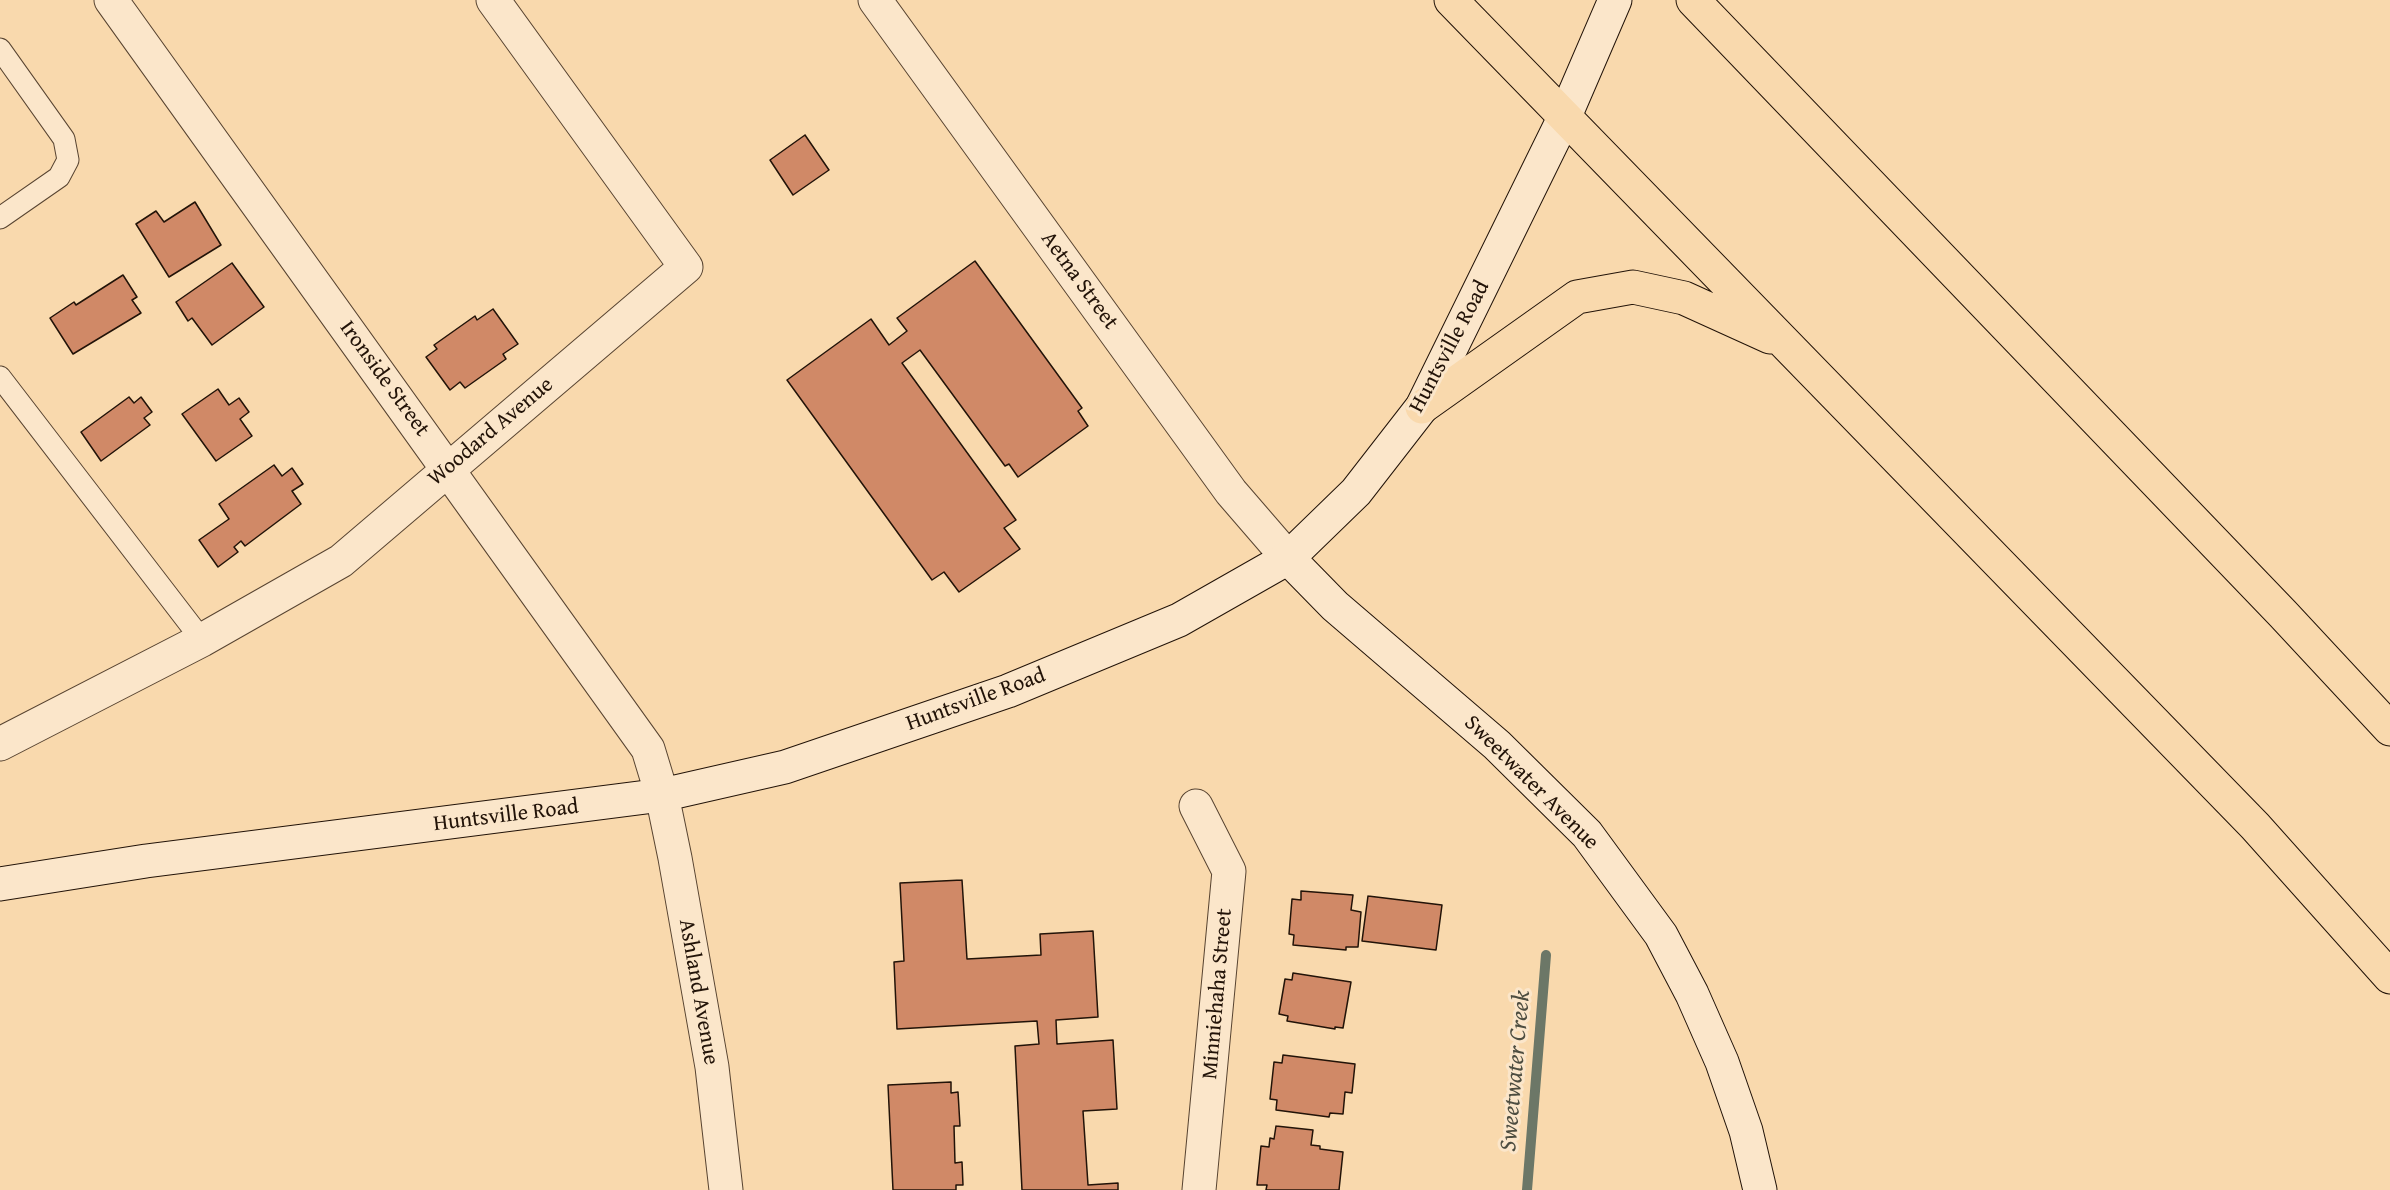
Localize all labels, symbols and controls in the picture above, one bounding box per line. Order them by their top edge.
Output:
street label: Aetna Street [1035,227,1123,335]
street label: Huntsville Road [1404,276,1496,418]
street label: Ironside Street [333,316,435,442]
street label: Woodard Avenue [423,372,559,492]
street label: Huntsville Road [903,663,1049,737]
street label: Sweetwater Avenue [1458,710,1604,856]
street label: Huntsville Road [432,794,580,838]
street label: Minniehaha Street [1197,907,1239,1081]
street label: Ashland Avenue [672,917,724,1067]
water label: Sweetwater Creek [1495,989,1537,1153]

